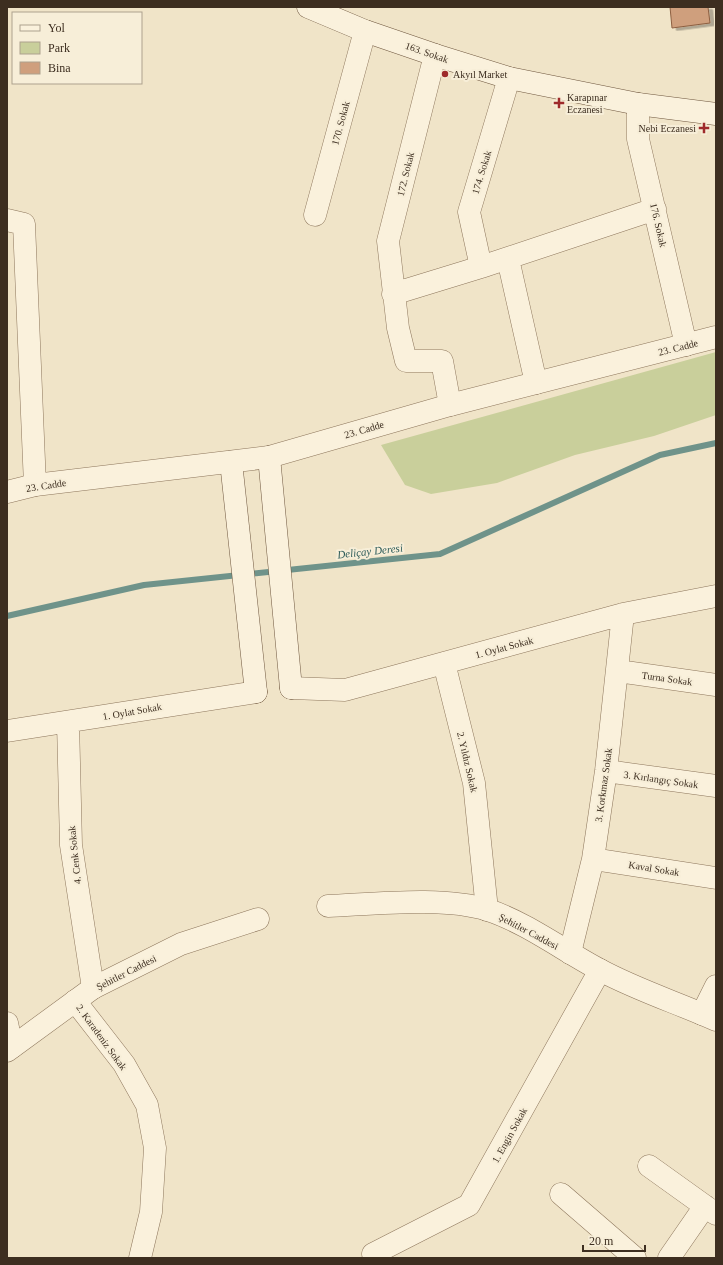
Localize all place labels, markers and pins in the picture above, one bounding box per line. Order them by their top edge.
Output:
marker: Akyıl Market [440,69,450,79]
place label: Akyıl Market [453,69,507,80]
place label: Karapınar Eczanesi [567,92,608,115]
marker: Karapınar Eczanesi [554,98,564,108]
place label: Nebi Eczanesi [639,123,696,134]
marker: Nebi Eczanesi [699,123,709,133]

